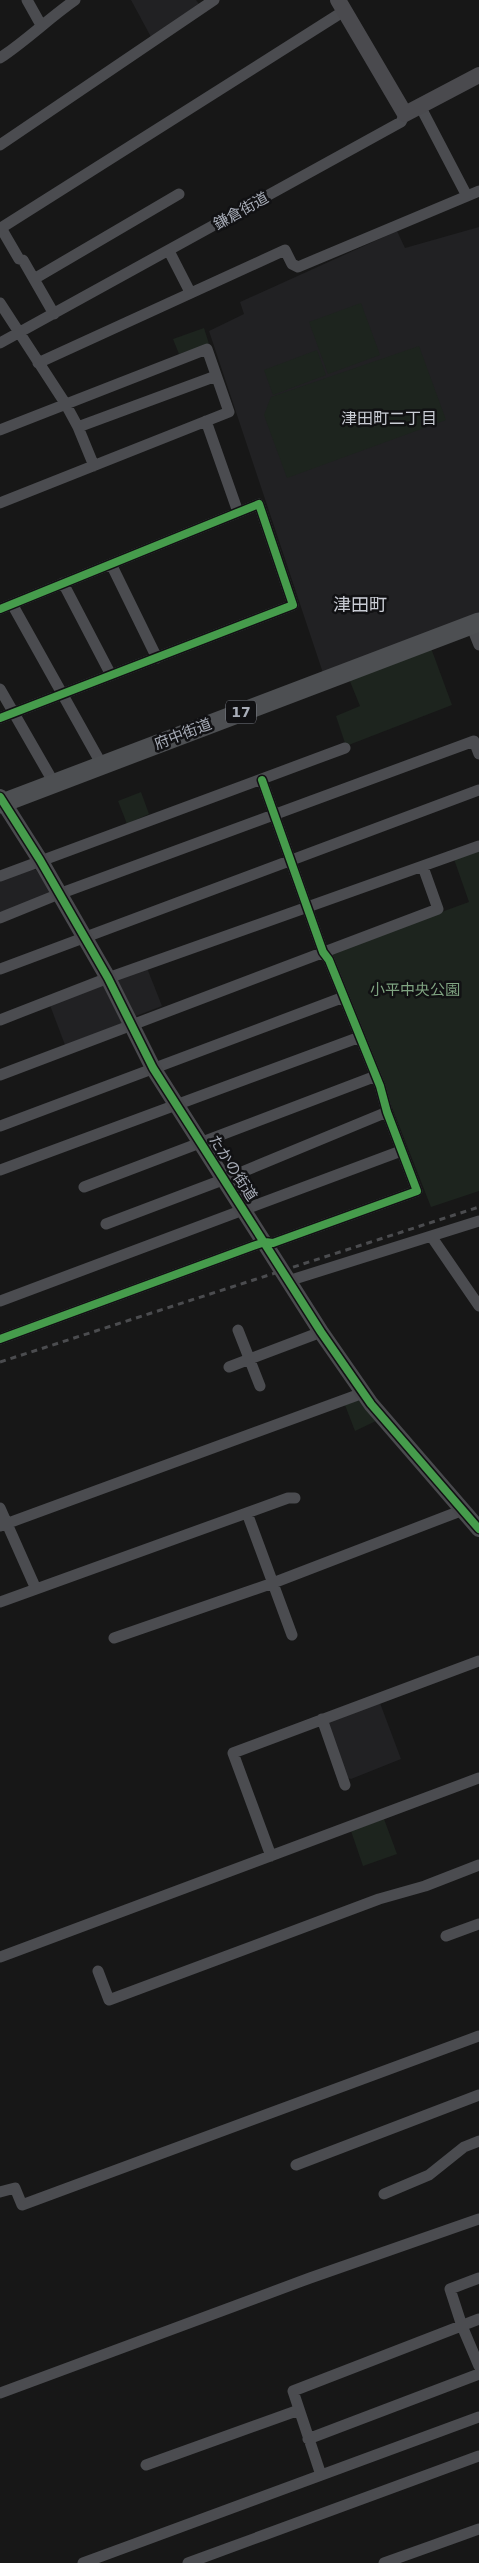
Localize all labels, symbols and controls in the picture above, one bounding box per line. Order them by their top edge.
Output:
street label: 鎌倉街道 [210,189,272,233]
district label: 津田町二丁目 [341,409,437,428]
district label: 津田町 [333,594,387,615]
road number: 17 [226,700,256,724]
street label: 府中街道 [152,715,214,753]
park label: 小平中央公園 [370,981,460,999]
street label: たかの街道 [205,1132,261,1204]

